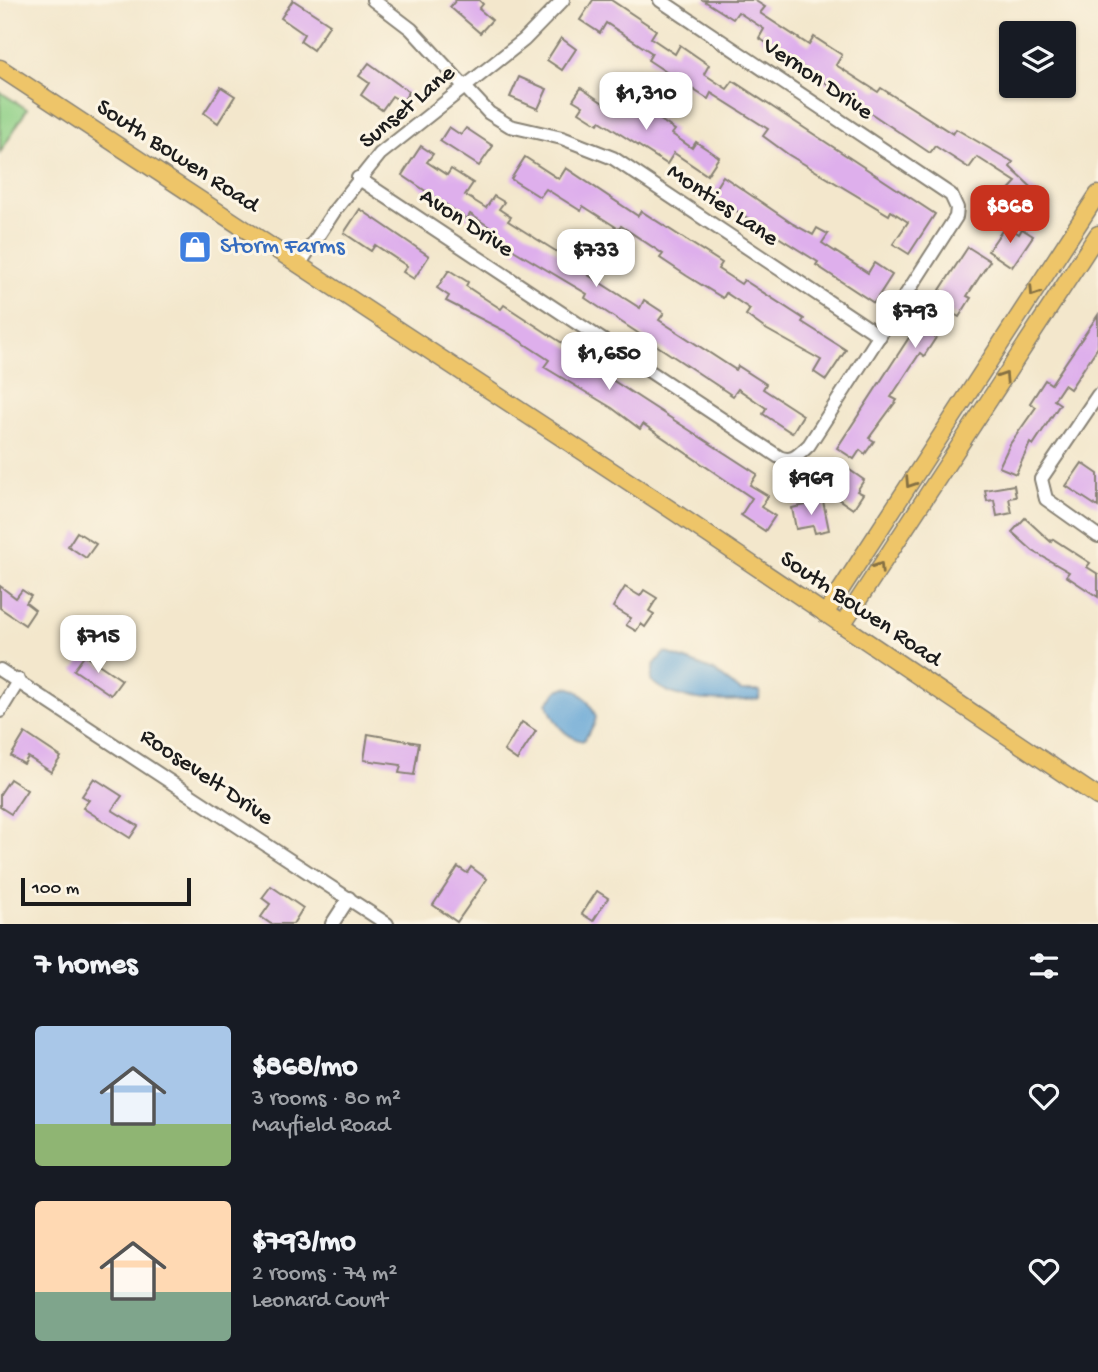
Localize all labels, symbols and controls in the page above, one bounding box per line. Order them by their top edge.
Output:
map controls [999,21,1076,98]
button: layers [999,21,1076,98]
street label: Vernon Drive [755,32,878,128]
street label: Sunset Lane [354,59,462,157]
pin: $1,310 [589,72,703,132]
text: $1,310 [615,81,677,108]
street label: South Bowen Road [90,94,266,222]
street label: Monties Lane [661,158,784,254]
street label: Avon Drive [413,183,519,266]
pin: $868 [969,186,1051,245]
text: $868 [986,194,1034,221]
shop icon: Storm Farms [176,228,214,266]
pin: $733 [555,230,637,289]
place label: Storm Farms [220,233,346,262]
text: $733 [573,238,619,265]
one-way arrow [1029,285,1042,298]
pin: $793 [874,290,956,350]
text: $793 [892,299,938,326]
pin: $1,650 [552,332,666,392]
text: $1,650 [577,341,641,368]
one-way arrow [995,372,1008,385]
pin: $969 [770,458,852,517]
text: $969 [788,466,834,493]
one-way arrow [905,476,918,489]
street label: South Bowen Road [774,545,948,676]
one-way arrow [871,562,884,575]
pin: $715 [57,616,139,675]
text: $715 [76,624,120,651]
street label: Roosevelt Drive [134,723,279,834]
scale bar [21,875,191,907]
text: 100 m [32,878,79,901]
icon: filters [1025,947,1063,985]
text: 7 homes [35,949,137,984]
text: $868/mo [252,1051,358,1086]
icon: home [91,1054,175,1138]
icon: heart [1025,1077,1063,1115]
text: 3 rooms · 80 m² [252,1086,401,1113]
text: Mayfield Road [252,1113,390,1140]
text: $793/mo [252,1226,356,1261]
icon: home [91,1229,175,1313]
icon: heart [1025,1252,1063,1290]
text: 2 rooms · 74 m² [252,1261,397,1288]
text: Leonard Court [252,1288,388,1315]

